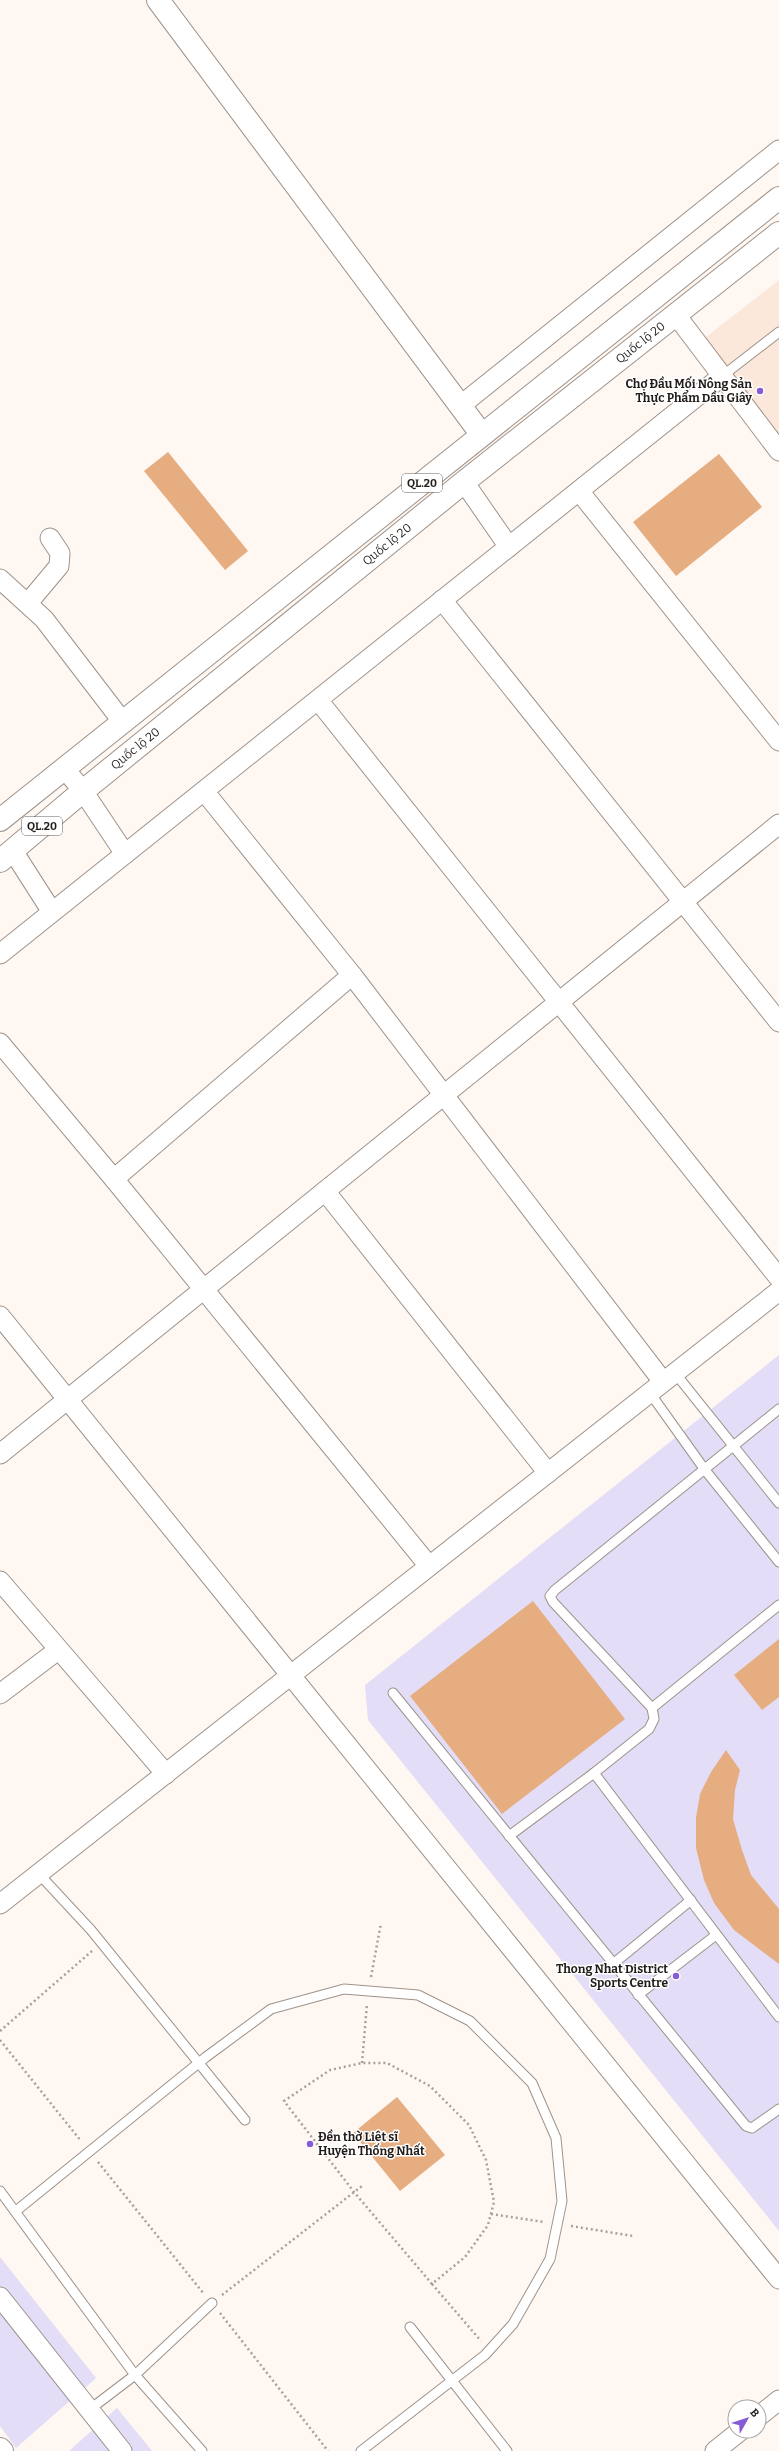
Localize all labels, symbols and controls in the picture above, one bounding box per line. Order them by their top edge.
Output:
street label: Quốc lộ 20 [613,319,668,366]
place label: Chợ Đầu Mối Nông Sản Thực Phẩm Dầu Giây [626,376,752,405]
marker: Chợ Đầu Mối Nông Sản Thực Phẩm Dầu Giây [755,386,765,396]
road number: QL.20 [402,474,442,492]
street label: Quốc lộ 20 [360,520,414,568]
street label: Quốc lộ 20 [108,725,163,773]
road number: QL.20 [22,817,62,835]
place label: Thong Nhat District Sports Centre [556,1962,668,1990]
marker: Thong Nhat District Sports Centre [671,1971,681,1981]
place label: Đền thờ Liệt sĩ Huyện Thống Nhất [318,2129,425,2158]
marker: Đền thờ Liệt sĩ Huyện Thống Nhất [305,2139,315,2149]
north arrow [727,2399,767,2439]
text: B [747,2406,762,2420]

